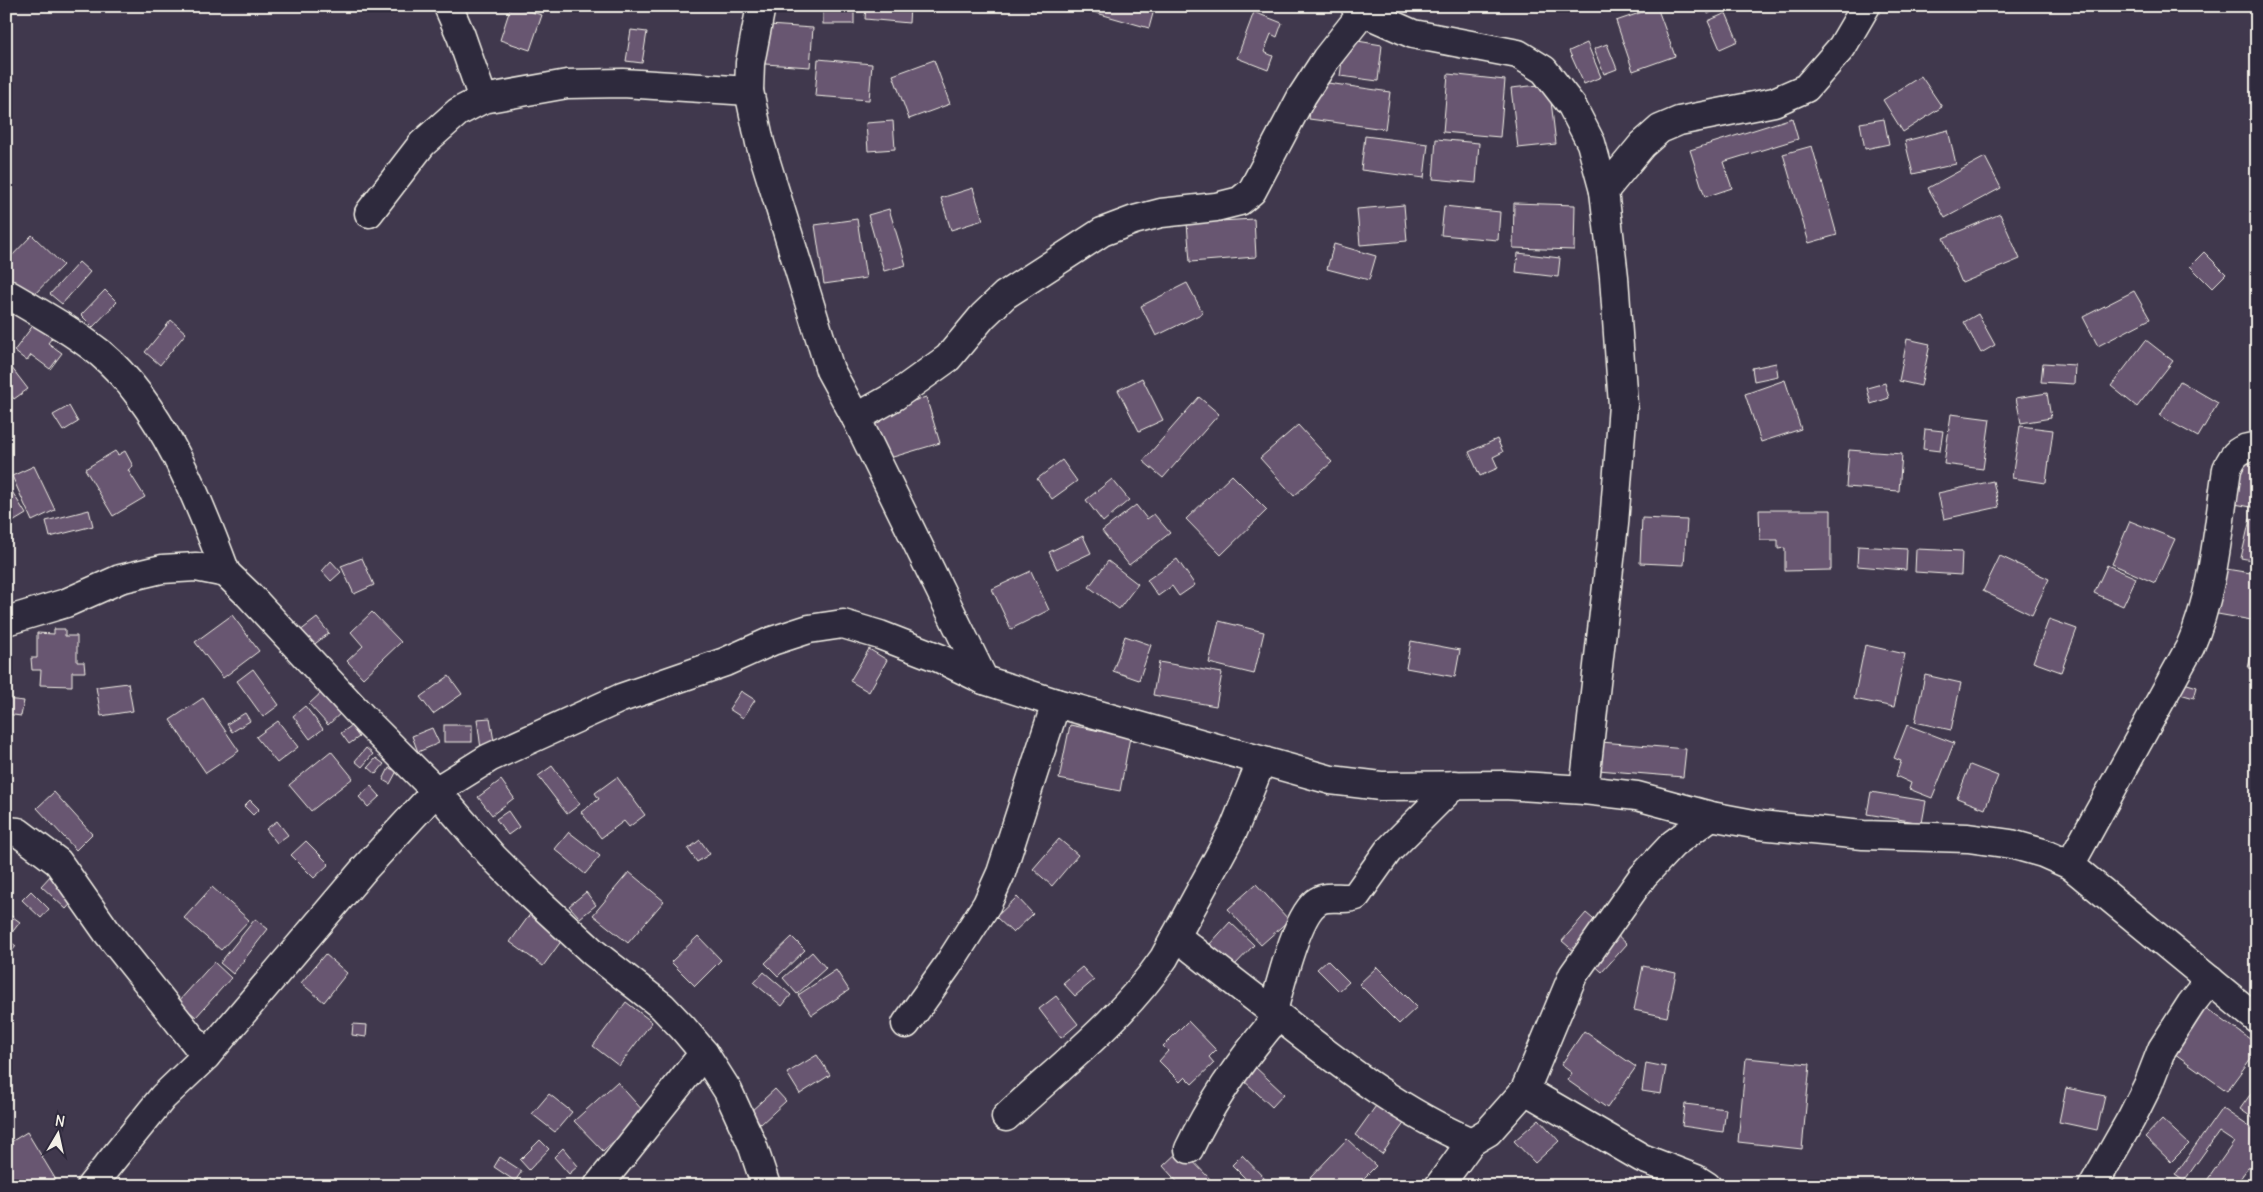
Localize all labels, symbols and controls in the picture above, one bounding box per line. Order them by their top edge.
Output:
north arrow [32,1110,82,1160]
text: N [54,1112,66,1131]

